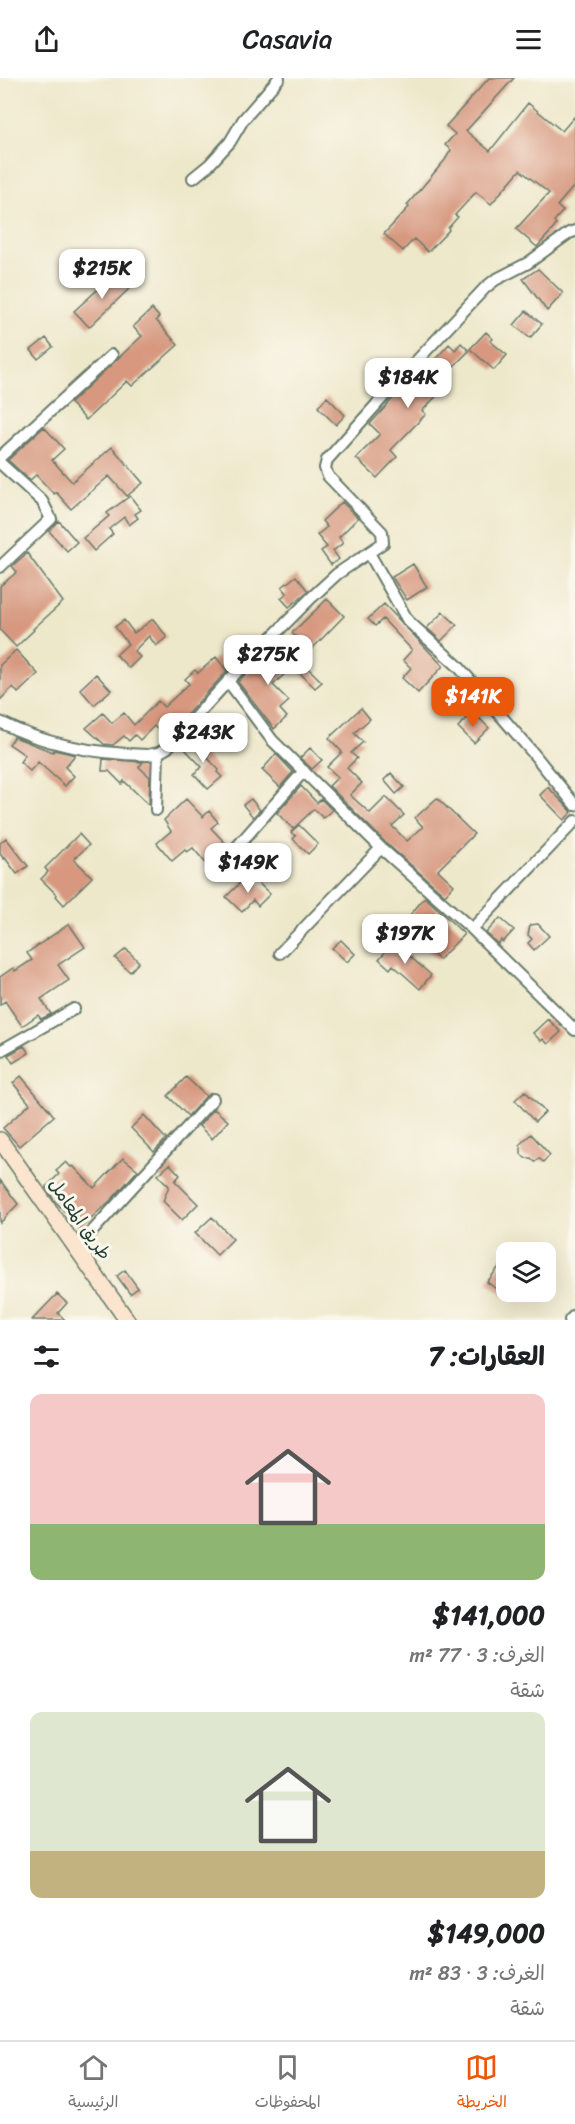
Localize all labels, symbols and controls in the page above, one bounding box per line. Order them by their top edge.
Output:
text: Casavia [243,15,332,63]
icon: share [30,23,63,56]
icon: menu [512,23,545,56]
pin: $215K [60,249,144,300]
text: $215K [73,251,131,286]
pin: $184K [366,358,450,409]
text: $184K [379,360,437,395]
pin: $275K [226,635,310,686]
text: $275K [238,637,298,672]
pin: $141K [431,677,515,728]
text: $141K [445,679,501,714]
pin: $243K [161,713,245,764]
text: $243K [173,715,233,750]
pin: $149K [206,843,290,894]
text: $149K [219,845,277,880]
pin: $197K [363,914,447,965]
text: $197K [376,916,434,951]
street label: طريق المعامل [40,1171,120,1267]
map controls [496,1242,556,1302]
button: layers [496,1242,556,1302]
text: العقارات: 7 [428,1333,545,1379]
icon: filters [30,1340,63,1373]
icon: home [234,1433,342,1541]
text: $141,000 [433,1592,545,1638]
text: الغرف: 3 · 77 m² [410,1638,545,1673]
text: شقة [510,1673,545,1708]
icon: home [234,1751,342,1859]
text: $149,000 [428,1910,545,1956]
text: الغرف: 3 · 83 m² [409,1956,545,1991]
text: شقة [510,1991,545,2026]
tab: الرئيسية [68,2051,118,2116]
tab: المحفوظات [255,2051,321,2116]
tab: الخريطة [457,2051,507,2116]

